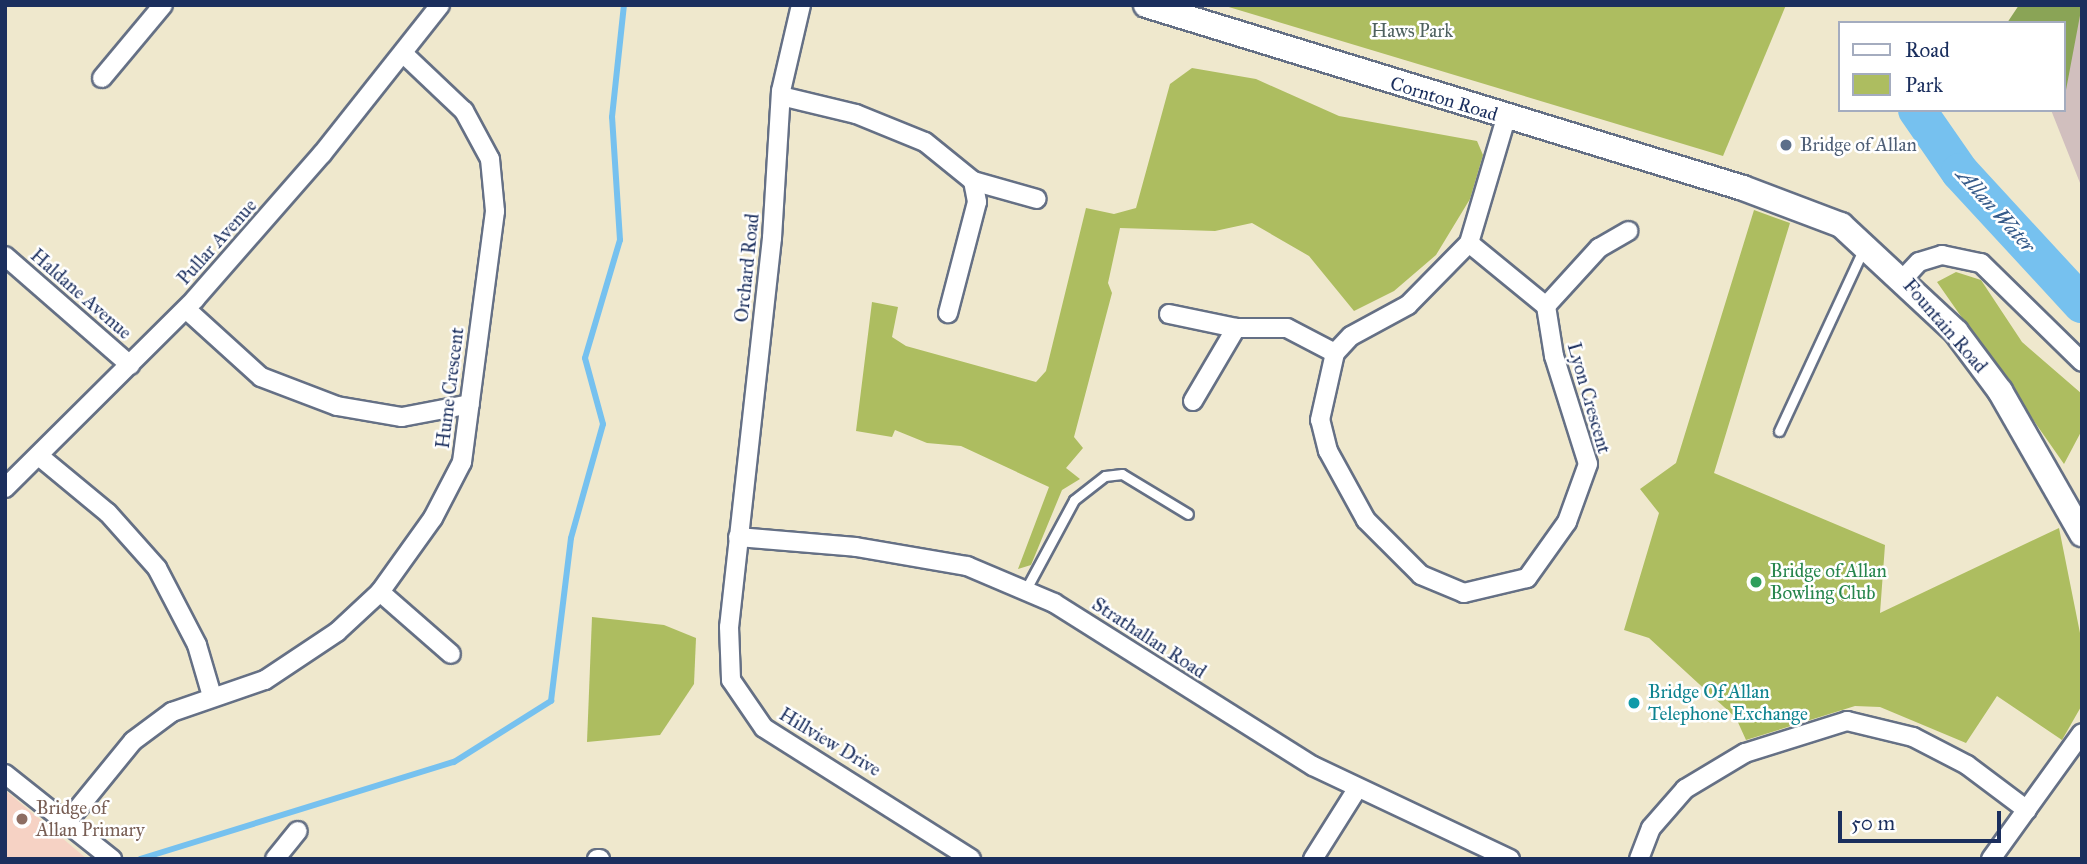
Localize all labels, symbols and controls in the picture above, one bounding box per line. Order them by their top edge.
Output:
park label: Haws Park [1371,20,1453,42]
legend [1839,21,2066,112]
text: Road [1905,37,1950,63]
street label: Cornton Road [1387,72,1501,126]
text: Park [1905,72,1943,98]
place label: Bridge of Allan [1800,134,1917,156]
marker: Bridge of Allan [1778,137,1794,153]
water label: Allan Water [1951,162,2041,258]
street label: Pullar Avenue [173,194,261,290]
street label: Orchard Road [730,212,764,324]
street label: Haldane Avenue [26,244,136,344]
street label: Fountain Road [1898,274,1992,378]
street label: Hume Crescent [431,326,469,450]
street label: Lyon Crescent [1562,340,1616,456]
place label: Bridge of Allan Bowling Club [1770,560,1887,604]
marker: Bridge of Allan Bowling Club [1748,574,1764,590]
street label: Strathallan Road [1088,593,1210,683]
place label: Bridge Of Allan Telephone Exchange [1648,681,1808,725]
marker: Bridge Of Allan Telephone Exchange [1626,695,1642,711]
street label: Hillview Drive [775,703,885,781]
place label: Bridge of Allan Primary [36,797,145,841]
scale bar [1842,798,2005,842]
text: 50 m [1851,810,1895,836]
marker: Bridge of Allan Primary [14,811,30,827]

